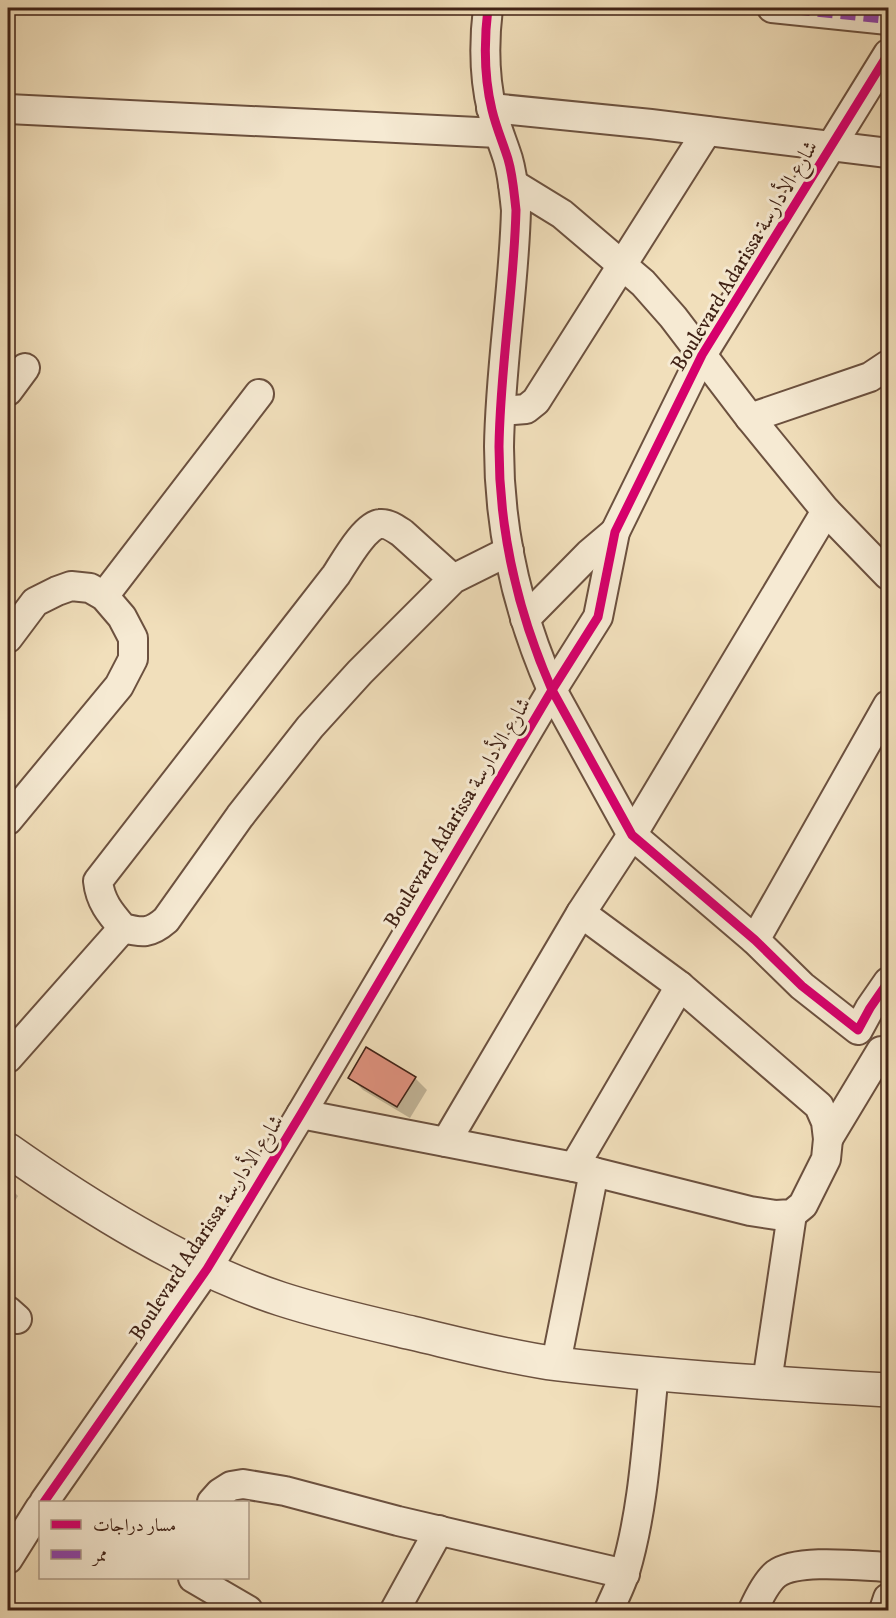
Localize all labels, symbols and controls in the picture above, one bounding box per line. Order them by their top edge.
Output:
street label: Boulevard Adarissa شارع الأدارسة [663,135,828,378]
street label: Boulevard Adarissa شارع الأدارسة [376,692,541,935]
street label: Boulevard Adarissa شارع الأدارسة [122,1108,293,1348]
legend [39,1501,249,1579]
text: مسار دراجات [93,1515,176,1537]
text: ممر [91,1545,107,1567]

